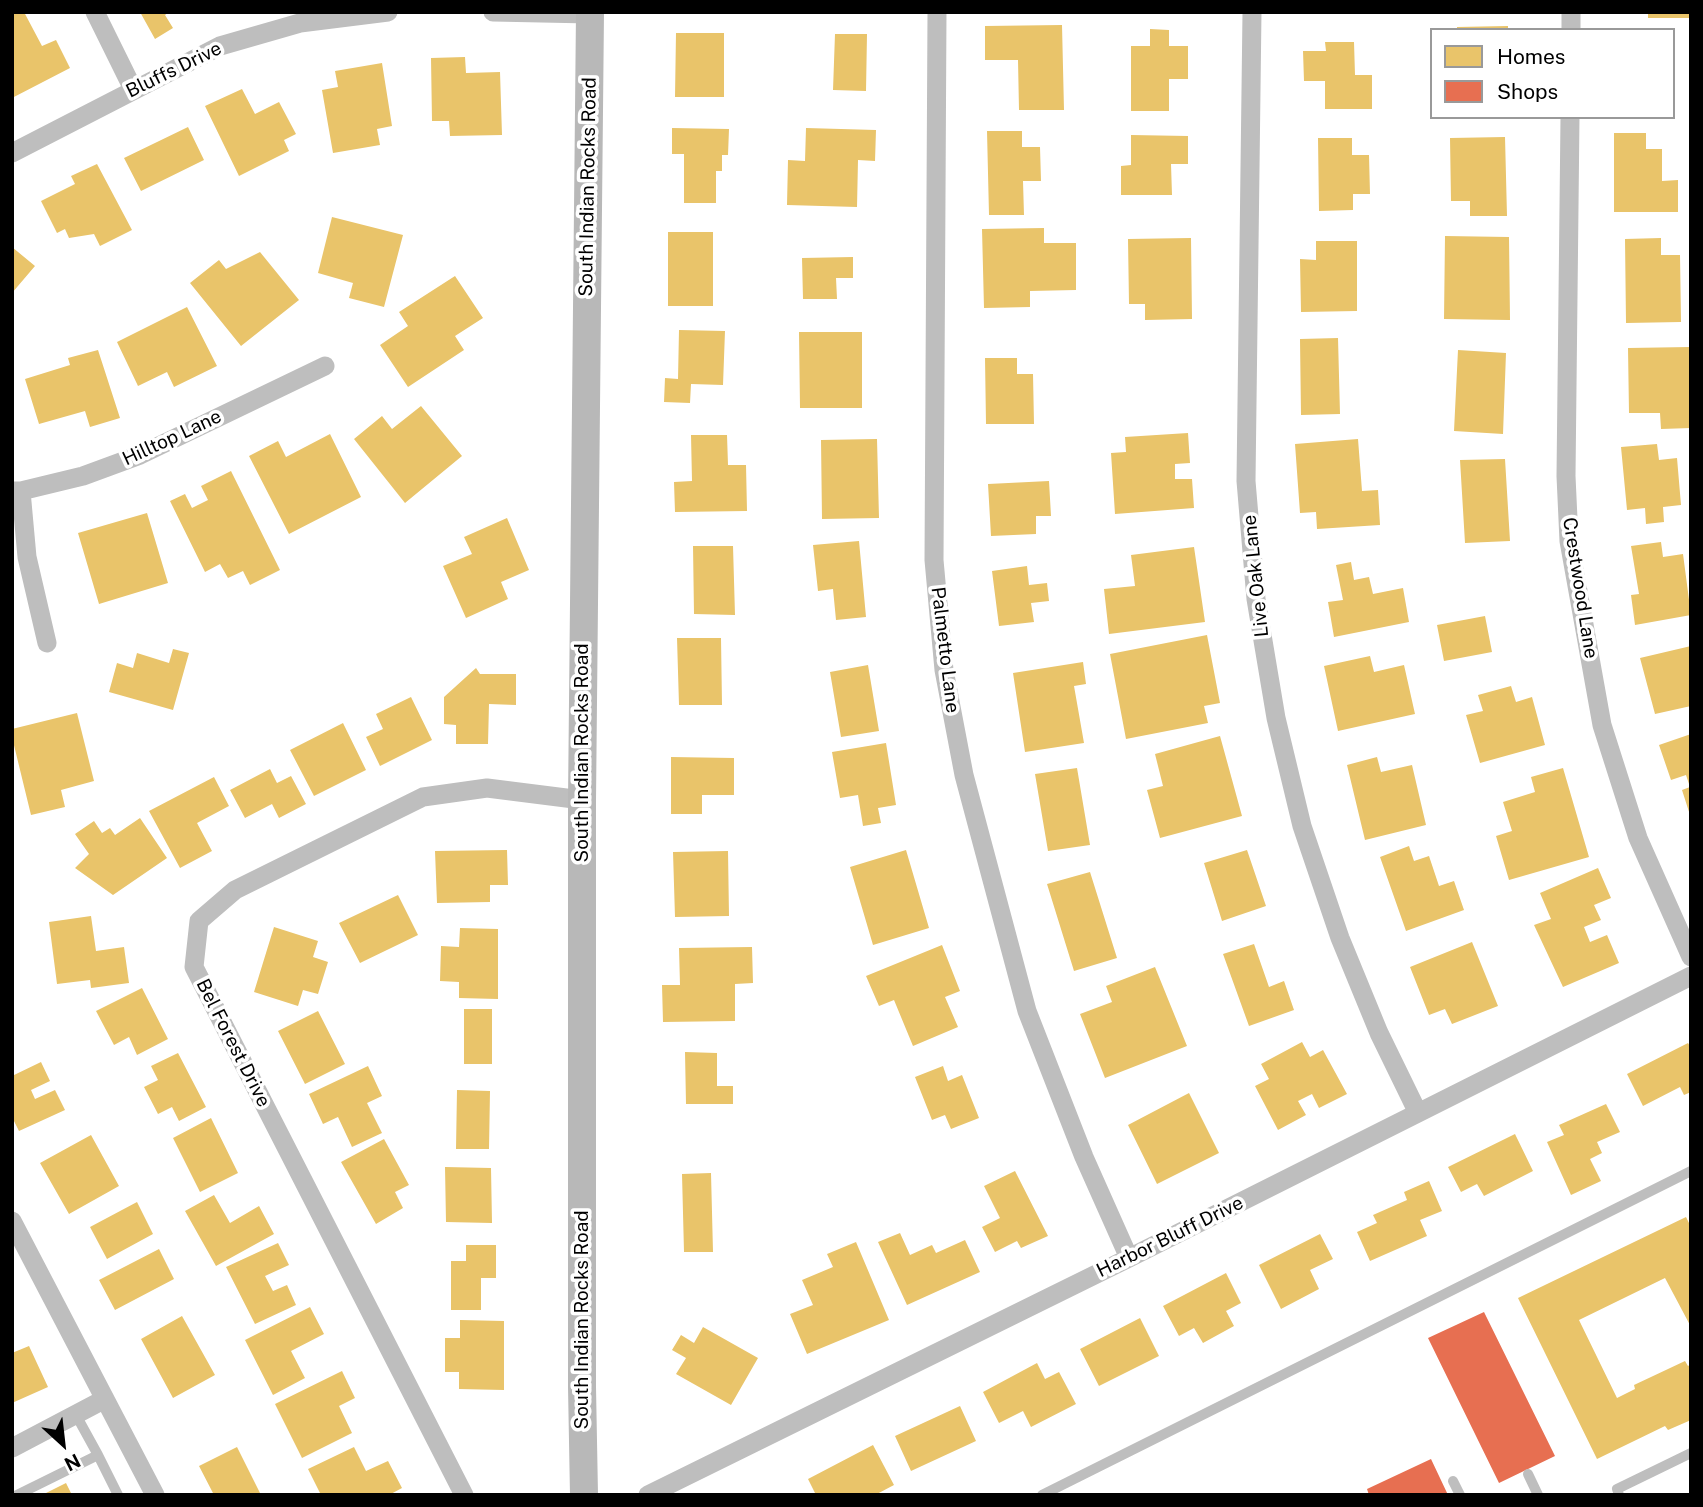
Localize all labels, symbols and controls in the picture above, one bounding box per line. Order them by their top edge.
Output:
legend [1430,28,1675,119]
street label: Bluffs Drive [123,37,225,103]
text: Homes [1497,44,1565,69]
street label: South Indian Rocks Road [575,77,601,297]
text: Shops [1497,79,1558,104]
street label: Hilltop Lane [119,405,225,471]
street label: Live Oak Lane [1238,514,1274,638]
street label: Crestwood Lane [1558,516,1602,660]
street label: Palmetto Lane [926,586,964,714]
street label: South Indian Rocks Road [571,643,593,863]
street label: Bel Forest Drive [191,975,275,1111]
street label: Harbor Bluff Drive [1093,1192,1247,1282]
street label: South Indian Rocks Road [571,1210,593,1430]
north arrow [28,1409,98,1479]
text: N [61,1450,84,1476]

